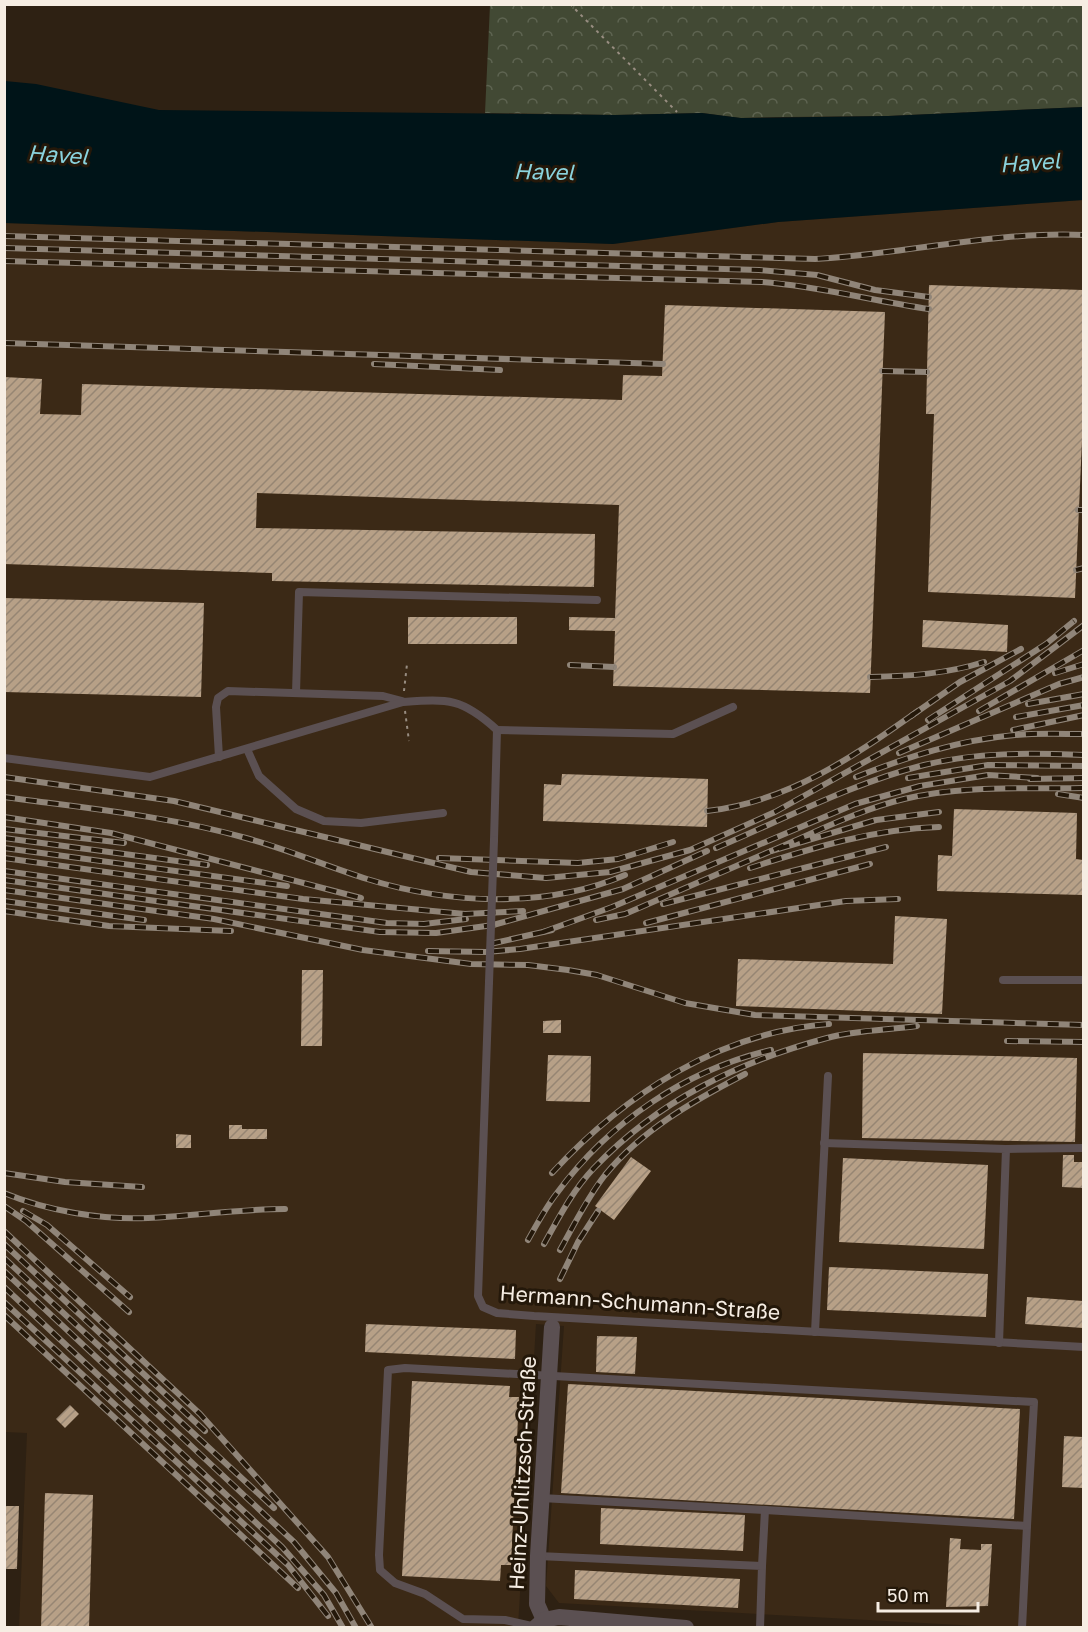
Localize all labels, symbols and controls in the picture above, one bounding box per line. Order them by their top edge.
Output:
water label: Havel [27,138,90,170]
water label: Havel [999,146,1062,178]
water label: Havel [514,157,575,185]
street label: Hermann-Schumann-Straße [499,1279,781,1325]
street label: Heinz-Uhlitzsch-Straße [503,1355,541,1591]
scale bar [878,1575,978,1613]
text: 50 m [887,1584,929,1606]

